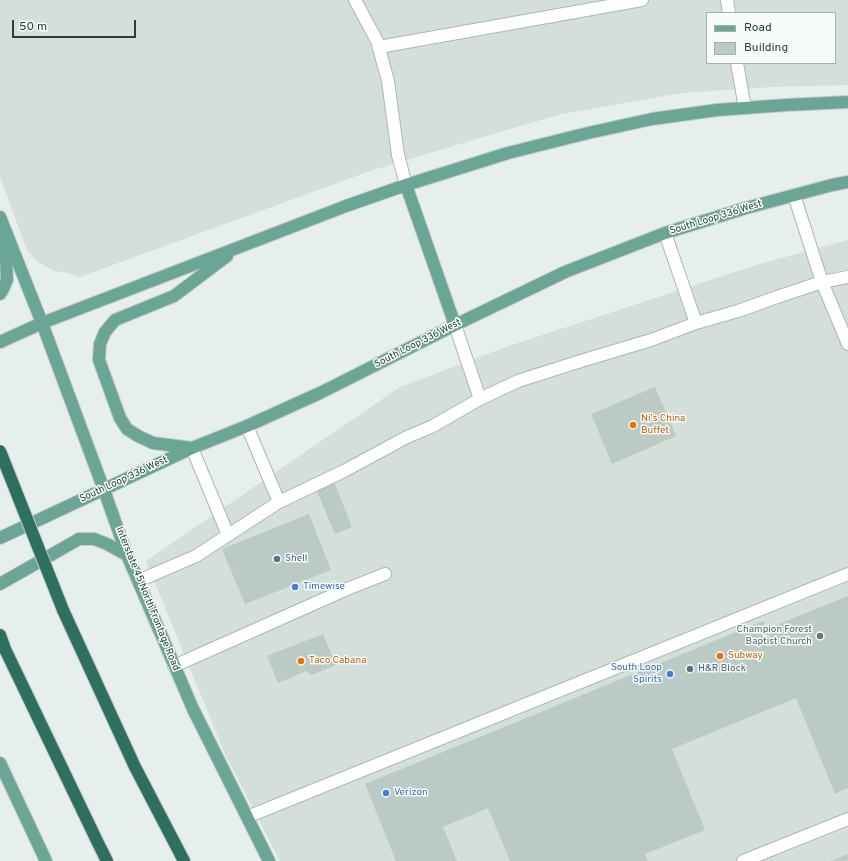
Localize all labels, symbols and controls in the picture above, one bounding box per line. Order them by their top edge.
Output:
scale bar [14,12,138,38]
legend [706,12,836,64]
text: 50 m [19,19,47,35]
text: Road [744,20,772,36]
text: Building [744,40,788,56]
street label: South Loop 336 West [669,198,763,238]
street label: South Loop 336 West [373,317,463,371]
place label: Ni's China Buffet [641,413,685,436]
marker: Ni's China Buffet [628,420,638,430]
street label: South Loop 336 West [78,454,170,506]
street label: Interstate 45 North Frontage Road [113,525,181,673]
place label: Shell [285,553,307,565]
marker: Shell [272,554,282,564]
place label: Timewise [303,581,345,593]
marker: Timewise [290,582,300,592]
place label: Champion Forest Baptist Church [737,624,812,648]
marker: Champion Forest Baptist Church [815,631,825,641]
place label: Subway [728,650,763,662]
marker: Subway [715,651,725,661]
place label: Taco Cabana [309,655,366,667]
marker: Taco Cabana [296,656,306,666]
place label: South Loop Spirits [611,662,662,686]
place label: H&R Block [698,663,746,675]
marker: H&R Block [685,664,695,674]
marker: South Loop Spirits [665,669,675,679]
place label: Verizon [394,787,428,799]
marker: Verizon [381,788,391,798]

